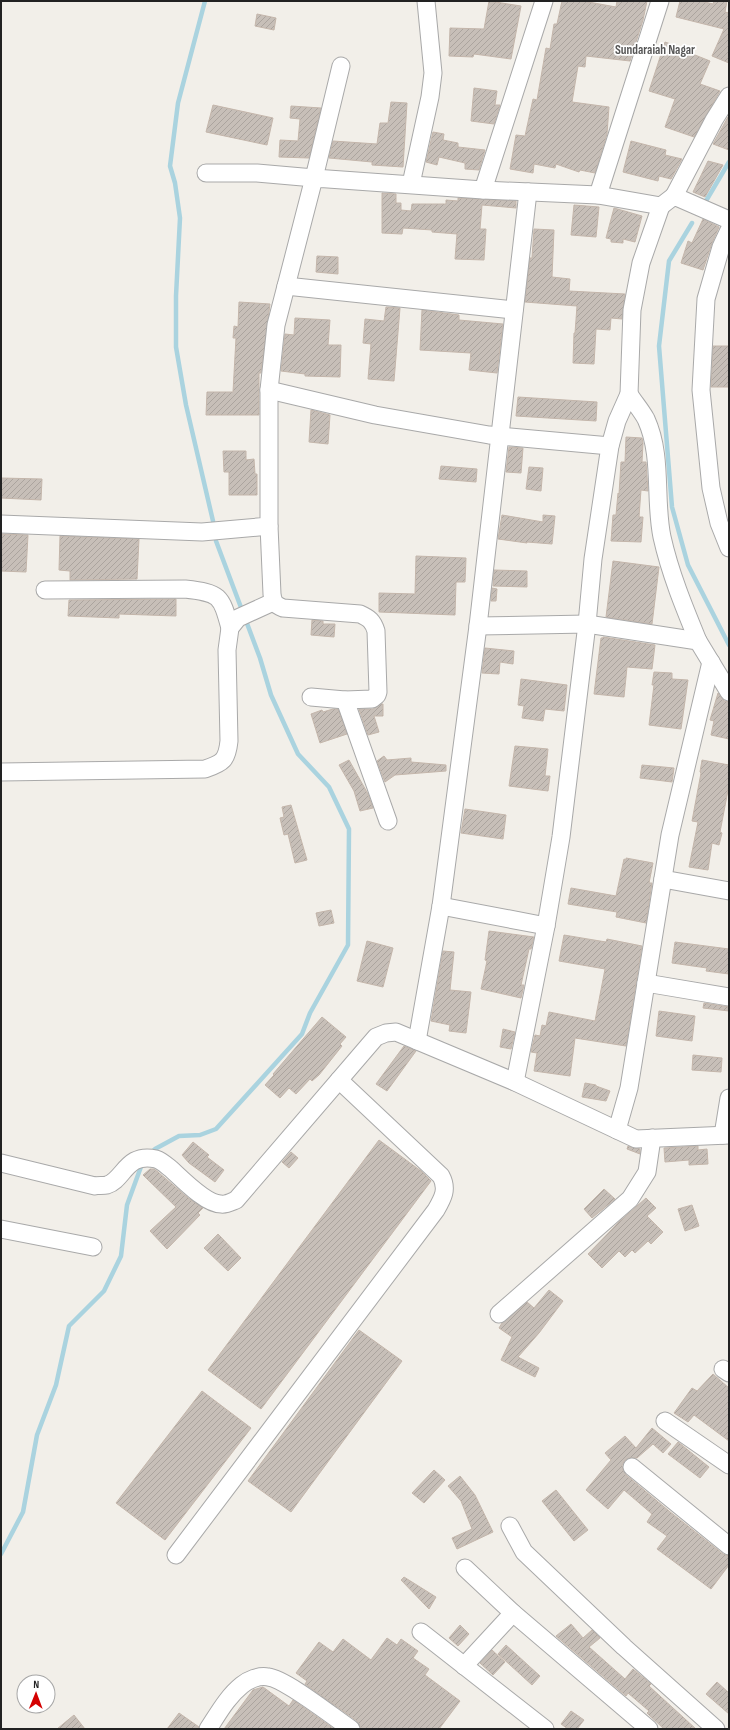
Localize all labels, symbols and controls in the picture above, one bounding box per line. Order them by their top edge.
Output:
district label: Sundaraiah Nagar [615,42,695,58]
north arrow [16,1674,56,1714]
text: N [33,1678,39,1691]

